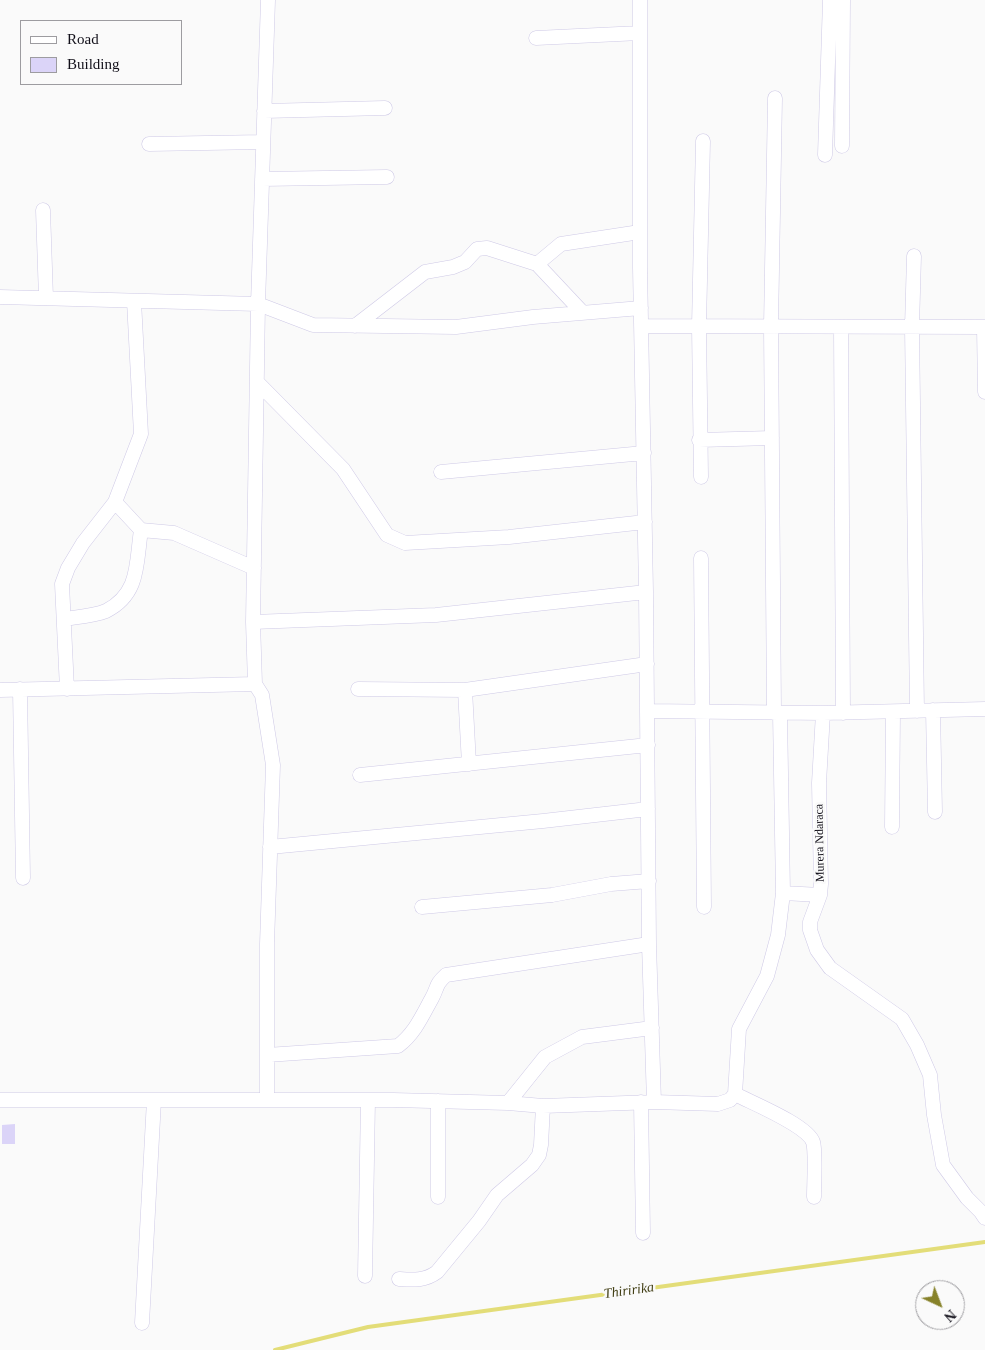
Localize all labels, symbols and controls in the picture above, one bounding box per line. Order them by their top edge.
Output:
legend [20,20,182,85]
text: Road [67,31,99,47]
text: Building [67,56,120,72]
street label: Murera Ndaraca [812,804,828,882]
water label: Thiririka [603,1279,655,1303]
north arrow [915,1280,965,1330]
text: N [941,1307,959,1325]

